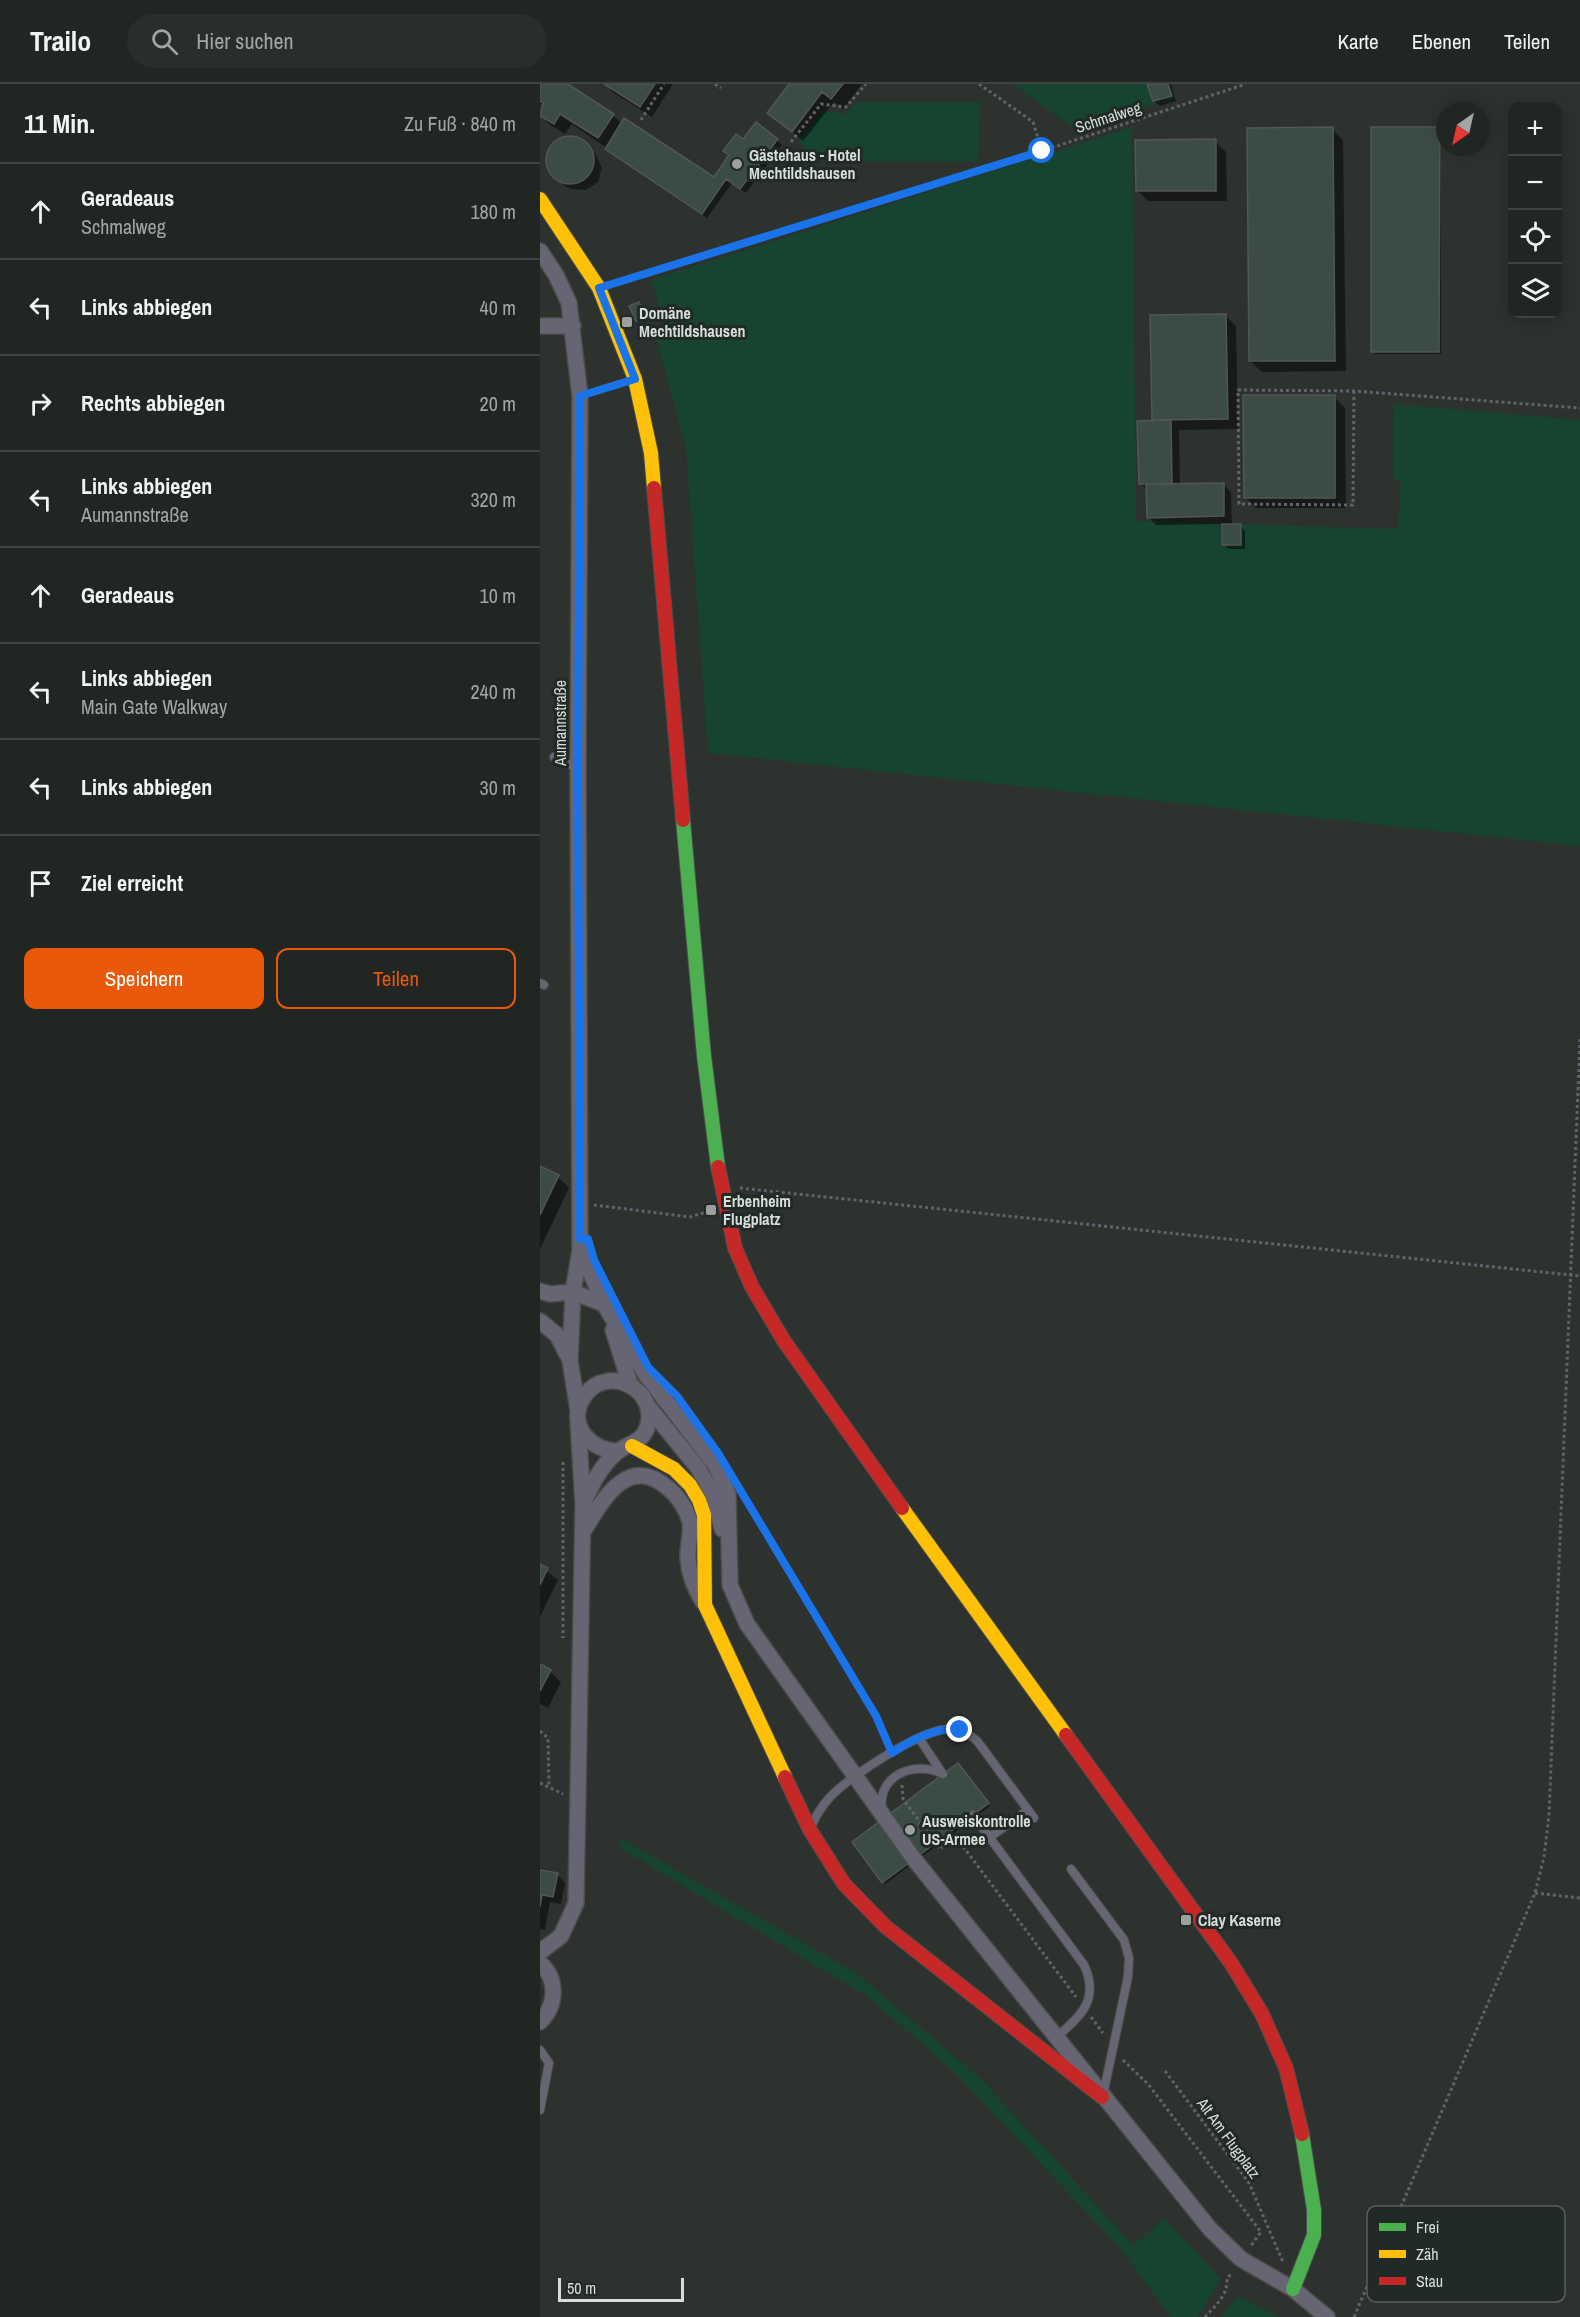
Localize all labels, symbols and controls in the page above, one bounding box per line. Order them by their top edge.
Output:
search box [127,14,547,68]
text: Trailo [30,22,91,60]
icon: search [148,25,181,58]
text: Hier suchen [196,26,294,56]
text: Karte [1338,27,1379,56]
text: Ebenen [1412,27,1471,56]
text: Teilen [1504,27,1550,56]
street label: Schmalweg [1072,96,1144,138]
north arrow [1436,102,1490,156]
map controls [1508,102,1562,318]
button: + [1508,102,1562,156]
text: 11 Min. [24,106,95,141]
text: Zu Fuß · 840 m [404,110,516,137]
route start [1028,137,1054,163]
place label: Gästehaus - Hotel Mechtildshausen [749,144,861,184]
button: − [1508,156,1562,210]
marker: Gästehaus - Hotel Mechtildshausen [730,157,744,171]
text: Geradeaus [81,183,174,213]
icon: ahead [24,195,57,228]
text: 180 m [470,198,516,225]
button: locate [1508,210,1562,264]
text: Schmalweg [81,213,166,240]
button: layers [1508,264,1562,318]
icon: left [24,291,57,324]
text: Links abbiegen [81,292,212,322]
text: 40 m [480,294,516,321]
place label: Domäne Mechtildshausen [639,302,745,342]
marker: Domäne Mechtildshausen [620,315,634,329]
icon: right [24,387,57,420]
text: Rechts abbiegen [81,388,225,418]
text: 20 m [480,390,516,417]
text: Links abbiegen [81,471,212,501]
icon: left [24,483,57,516]
text: 320 m [470,486,516,513]
text: Aumannstraße [81,501,189,528]
icon: ahead [24,579,57,612]
text: Geradeaus [81,580,174,610]
text: 10 m [480,582,516,609]
text: Links abbiegen [81,663,212,693]
icon: left [24,675,57,708]
text: 240 m [470,678,516,705]
street label: Aumannstraße [549,680,571,767]
text: Main Gate Walkway [81,693,227,720]
icon: left [24,771,57,804]
text: Links abbiegen [81,772,212,802]
text: 30 m [480,774,516,801]
icon: arrive [24,867,57,900]
text: Ziel erreicht [81,868,183,898]
button: Speichern [24,948,264,1009]
button: Teilen [276,948,516,1009]
place label: Erbenheim Flugplatz [723,1190,791,1230]
marker: Erbenheim Flugplatz [704,1203,718,1217]
route end [946,1716,972,1742]
place label: Ausweiskontrolle US-Armee [922,1810,1031,1850]
marker: Ausweiskontrolle US-Armee [903,1823,917,1837]
place label: Clay Kaserne [1198,1909,1281,1931]
marker: Clay Kaserne [1179,1913,1193,1927]
street label: Alt Am Flugplatz [1192,2092,1266,2183]
legend [1367,2206,1565,2302]
text: Frei [1416,2216,1439,2238]
text: Zäh [1416,2243,1439,2265]
text: Stau [1416,2270,1443,2292]
scale bar [558,2275,684,2302]
text: 50 m [567,2277,596,2299]

